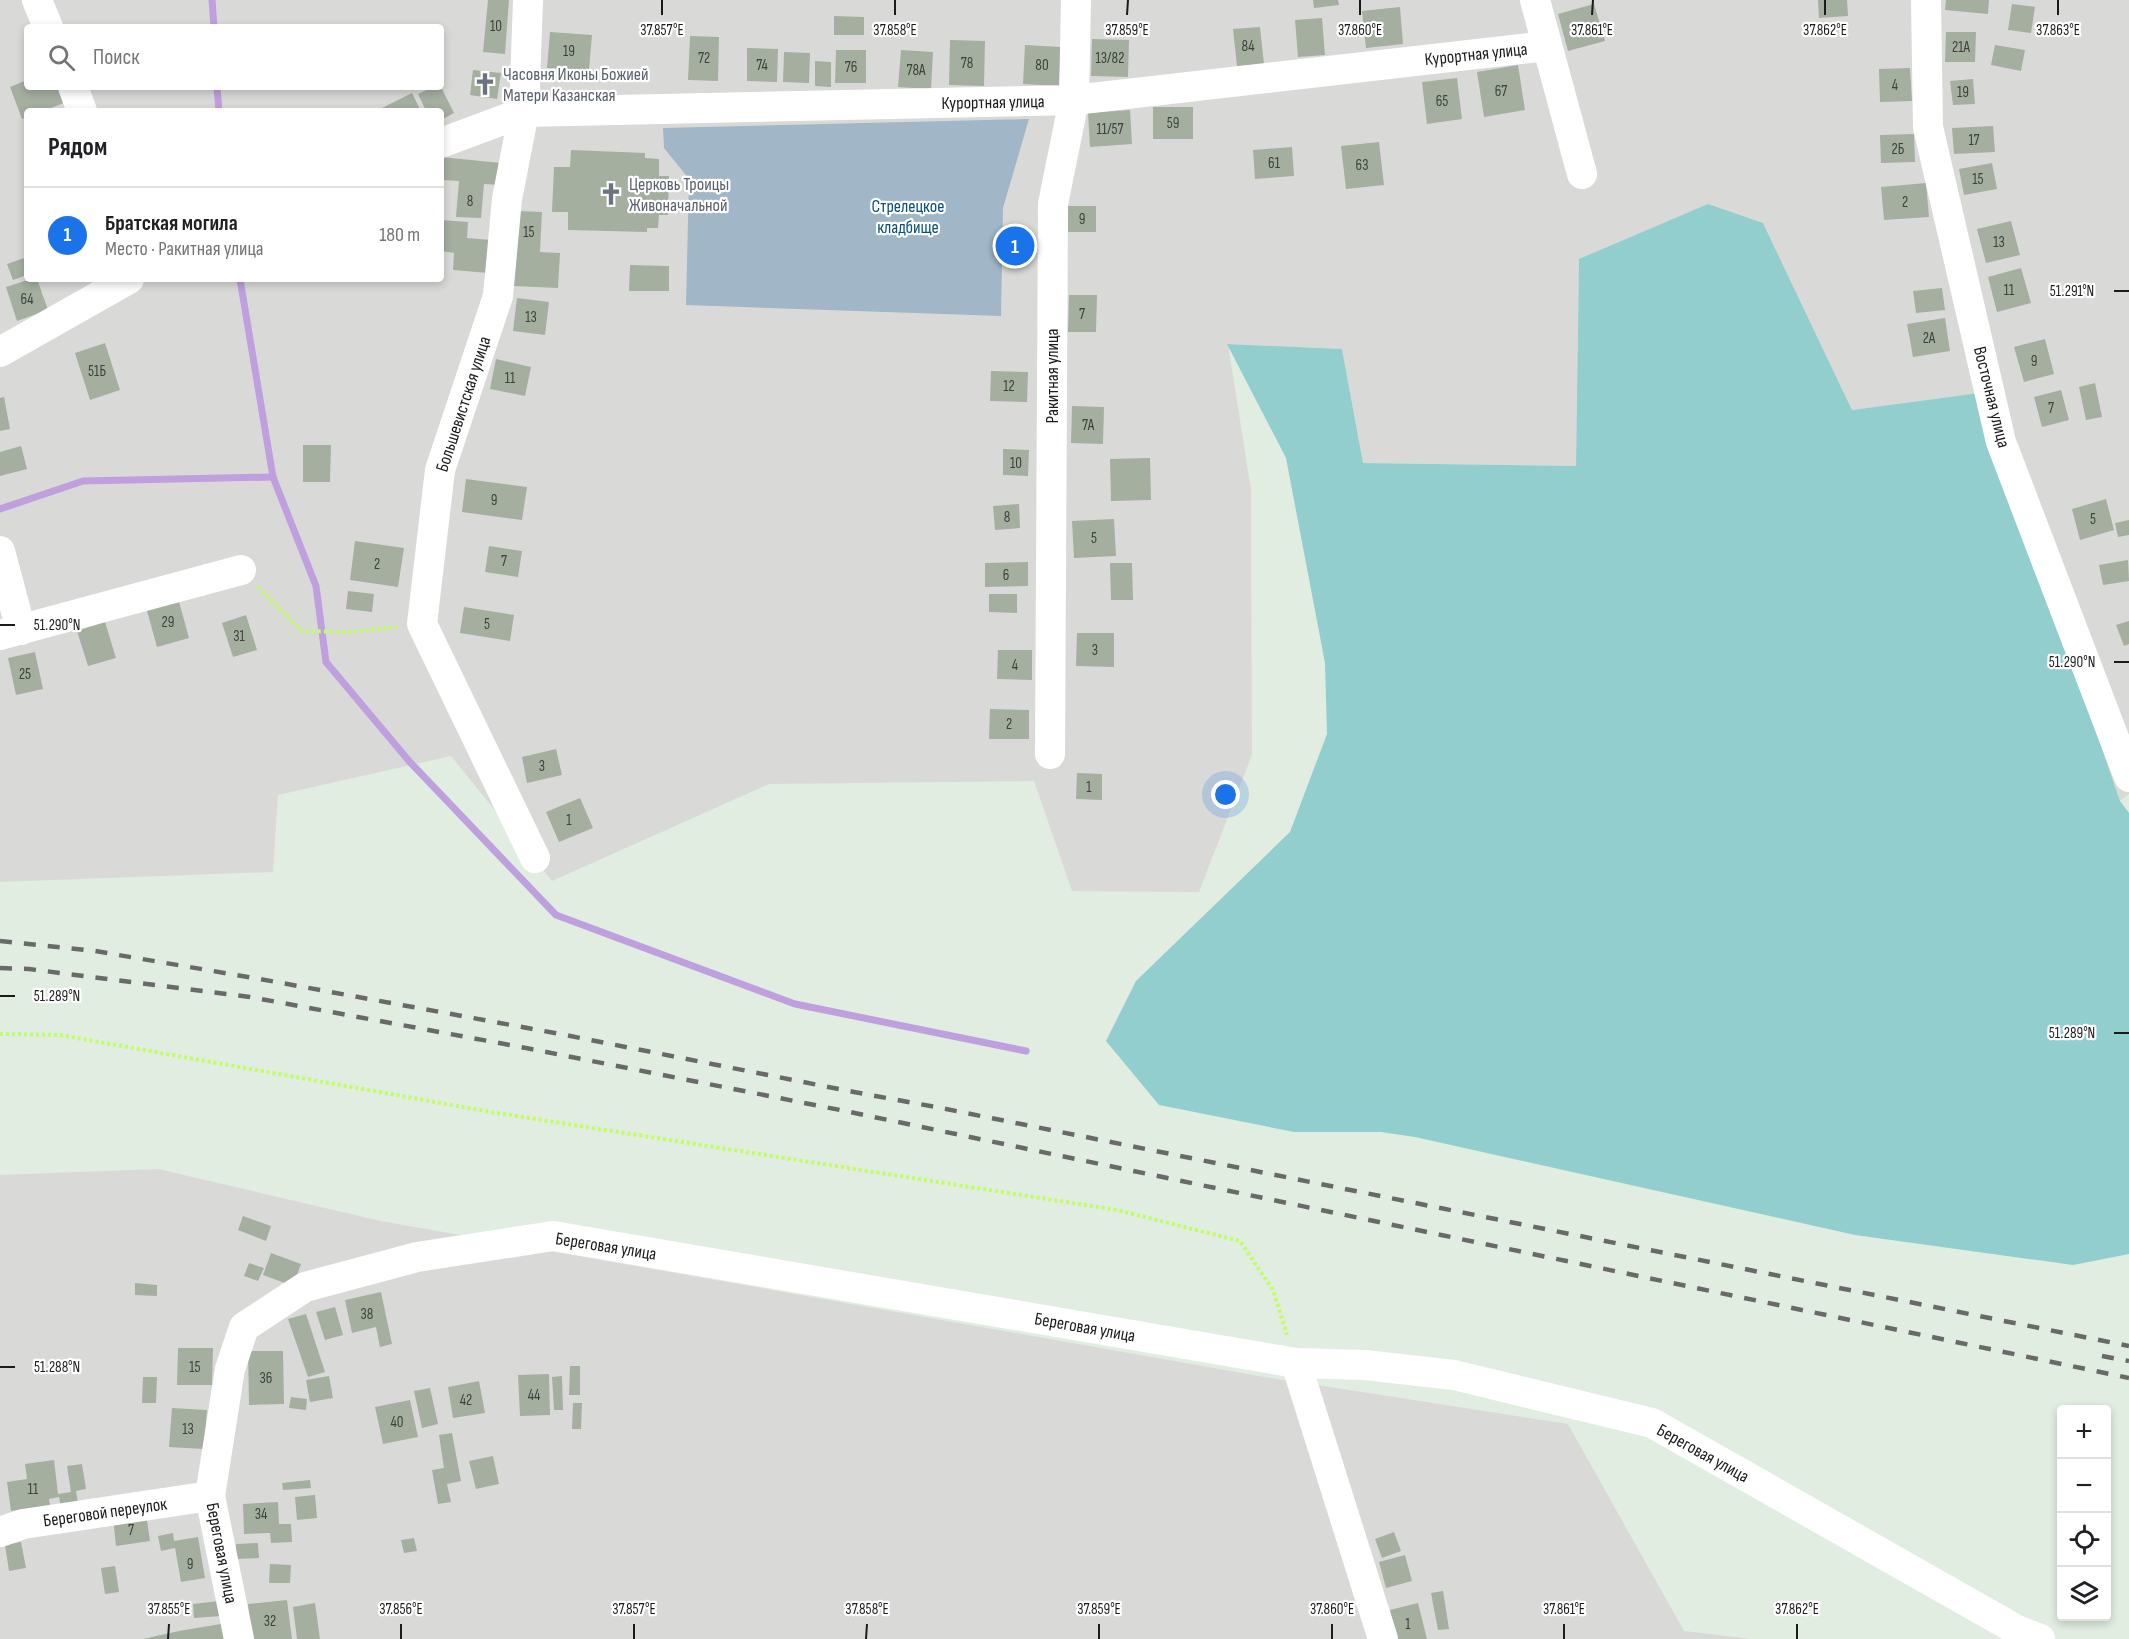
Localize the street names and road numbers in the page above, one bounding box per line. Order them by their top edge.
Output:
street label: Курортная улица [1424,39,1529,70]
street label: Курортная улица [941,91,1045,114]
street label: Ракитная улица [1042,329,1063,423]
street label: Большевистская улица [432,334,495,475]
street label: Восточная улица [1969,344,2014,450]
street label: Береговая улица [554,1228,658,1265]
street label: Береговая улица [1033,1308,1137,1347]
street label: Береговая улица [1653,1420,1753,1487]
street label: Береговой переулок [42,1493,168,1532]
street label: Береговая улица [201,1501,242,1605]

